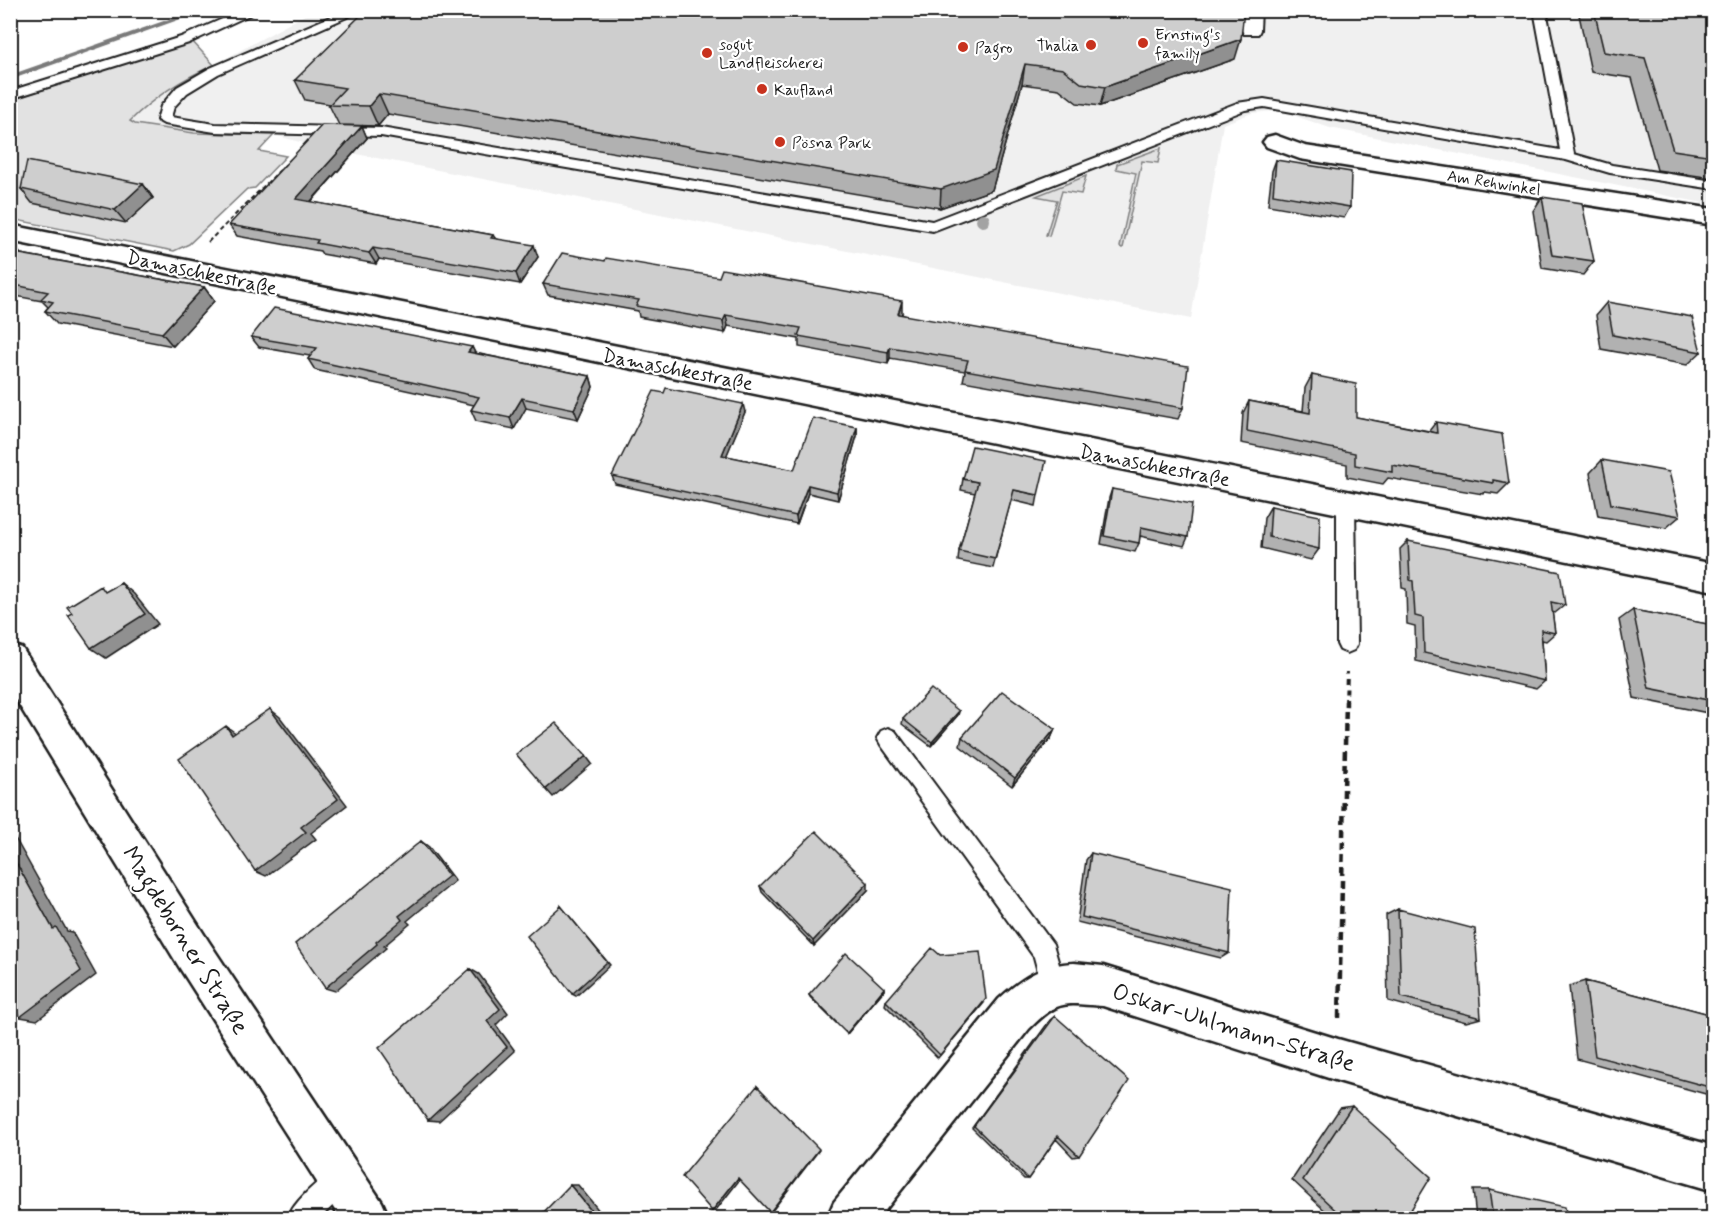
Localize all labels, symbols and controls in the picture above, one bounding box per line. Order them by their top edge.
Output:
place label: Ernsting's family [1155,25,1220,64]
place label: sogut Landfleischerei [719,35,823,74]
place label: Thalia [1037,36,1079,57]
marker: Ernsting's family [1136,36,1150,50]
place label: Pagro [975,38,1013,60]
marker: Thalia [1084,38,1098,52]
marker: Pagro [956,40,970,54]
marker: sogut Landfleischerei [700,46,714,60]
place label: Kaufland [774,80,833,101]
marker: Kaufland [755,82,769,96]
place label: Pösna Park [792,133,871,154]
marker: Pösna Park [773,135,787,149]
street label: Am Rehwinkel [1445,166,1542,201]
street label: Damaschkestraße [124,244,279,303]
street label: Damaschkestraße [600,343,756,398]
street label: Damaschkestraße [1077,439,1233,494]
street label: Magdeborner Straße [112,841,255,1043]
street label: Oskar-Uhlmann-Straße [1108,977,1359,1080]

